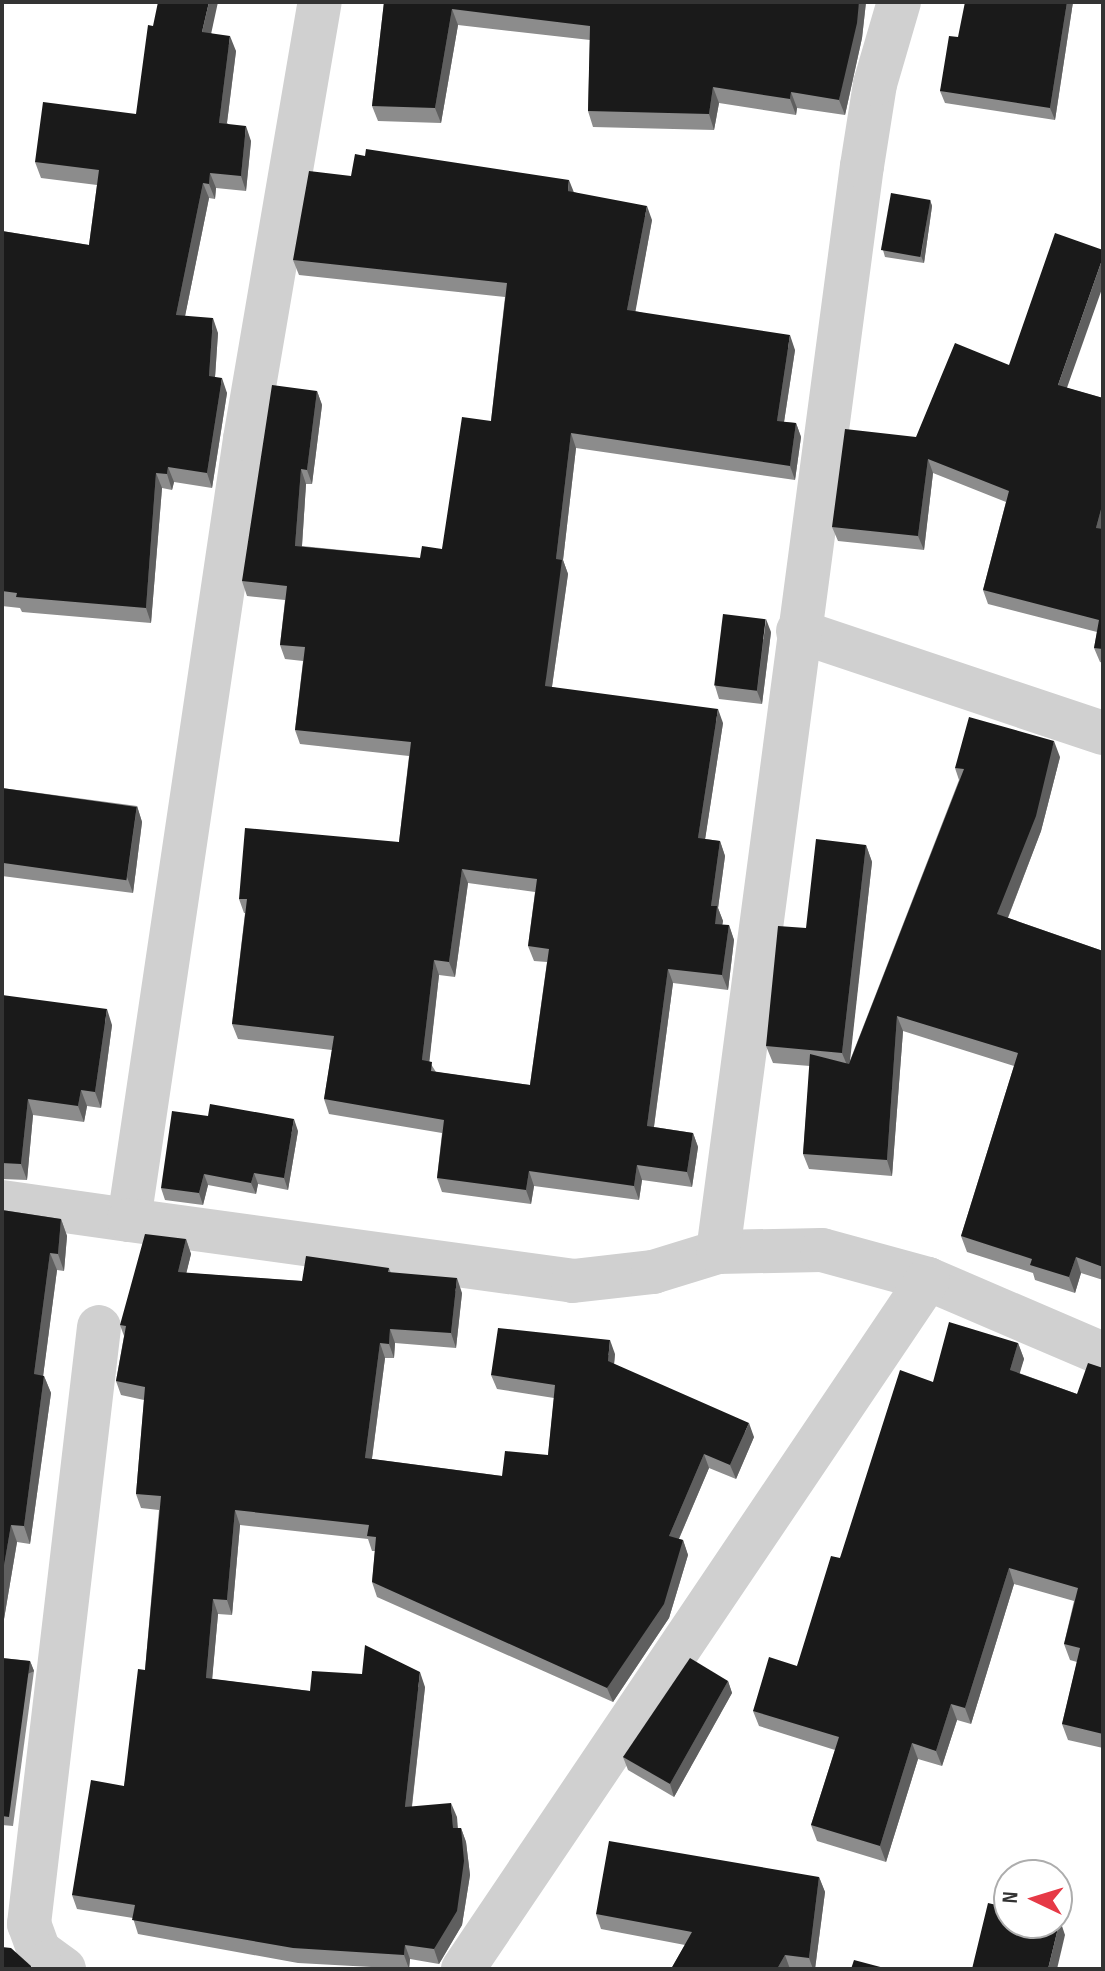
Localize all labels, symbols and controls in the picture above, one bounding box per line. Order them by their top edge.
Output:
north arrow [993,1859,1073,1939]
text: N [997,1891,1024,1904]

